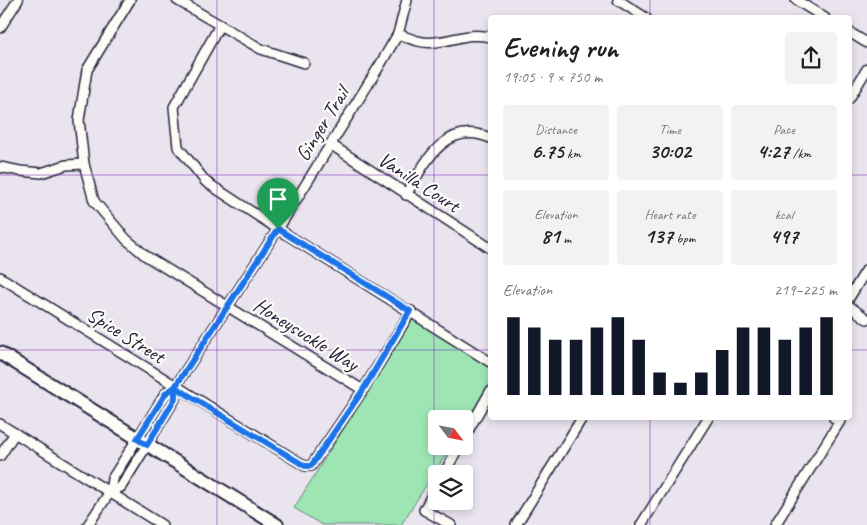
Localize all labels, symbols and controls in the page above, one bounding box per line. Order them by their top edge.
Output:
text: Evening run [503,30,618,65]
button: share [785,32,837,84]
text: 19:05 · 9 × 750 m [503,67,602,87]
street label: Ginger Trail [289,79,357,166]
text: Distance [535,121,577,138]
text: Time [659,121,681,138]
text: Pace [773,121,795,138]
text: 6.75 [531,138,564,164]
text: 30:02 [649,138,691,164]
text: 4:27 [757,138,789,164]
text: km [564,145,581,162]
text: /km [789,145,811,162]
street label: Vanilla Court [373,146,466,219]
pin [257,178,299,229]
icon: arrive [264,185,292,213]
text: Elevation [534,206,578,223]
text: Heart rate [644,206,696,223]
text: kcal [775,206,793,223]
text: 81 [541,223,560,249]
text: 137 [645,223,673,249]
text: 497 [770,223,798,249]
text: m [560,230,571,247]
text: bpm [673,230,695,247]
text: Elevation [503,280,552,300]
text: 219–225 m [774,280,837,300]
street label: Honeysuckle Way [249,291,365,377]
street label: Spice Street [82,301,171,370]
north arrow [428,410,472,455]
map controls [428,410,473,510]
button: layers [428,465,473,510]

